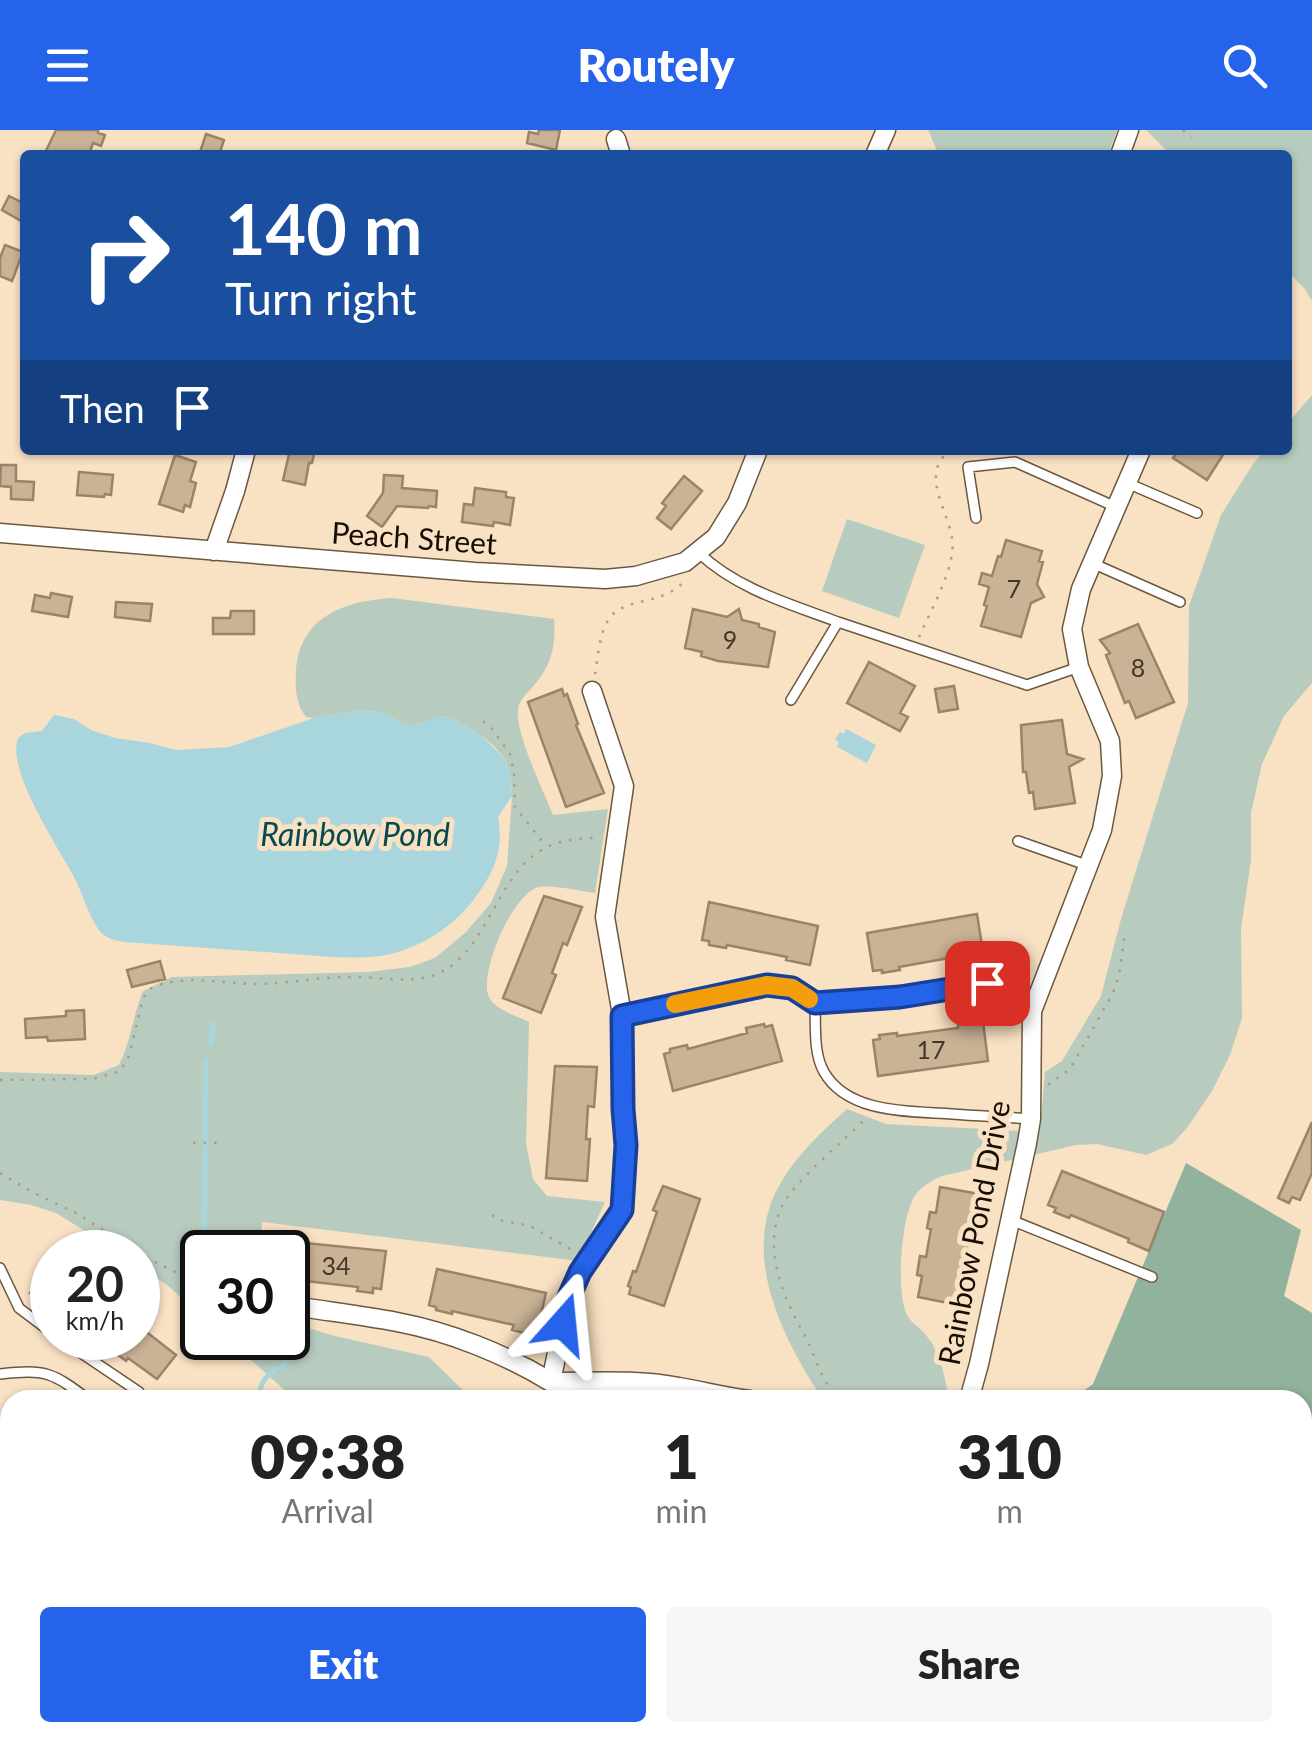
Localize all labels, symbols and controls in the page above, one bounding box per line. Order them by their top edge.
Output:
icon: menu [40,38,95,93]
text: Routely [577,38,735,92]
icon: search [1217,38,1272,93]
text: 140 m [225,186,422,270]
icon: right [60,190,190,320]
text: Turn right [225,271,416,325]
icon: arrive [165,380,220,435]
text: Then [60,385,145,431]
street label: Peach Street [330,513,498,561]
house number: 7 [1007,573,1021,603]
house number: 9 [723,624,737,654]
house number: 8 [1131,652,1145,682]
water label: Rainbow Pond [260,814,450,853]
pin [945,941,1030,1026]
icon: arrive [960,956,1015,1011]
house number: 17 [916,1034,946,1064]
street label: Rainbow Pond Drive [930,1097,1016,1368]
speed limit sign: 30 [180,1230,310,1360]
house number: 34 [321,1250,351,1280]
text: 20 [66,1253,124,1313]
position arrow [511,1272,615,1376]
text: km/h [66,1305,124,1335]
text: 09:38 [250,1420,405,1492]
text: 1 [664,1420,699,1492]
text: 310 [957,1420,1062,1492]
text: Arrival [282,1491,374,1530]
text: min [655,1491,707,1530]
text: m [996,1491,1023,1530]
button: Exit [40,1607,646,1722]
button: Share [666,1607,1272,1722]

